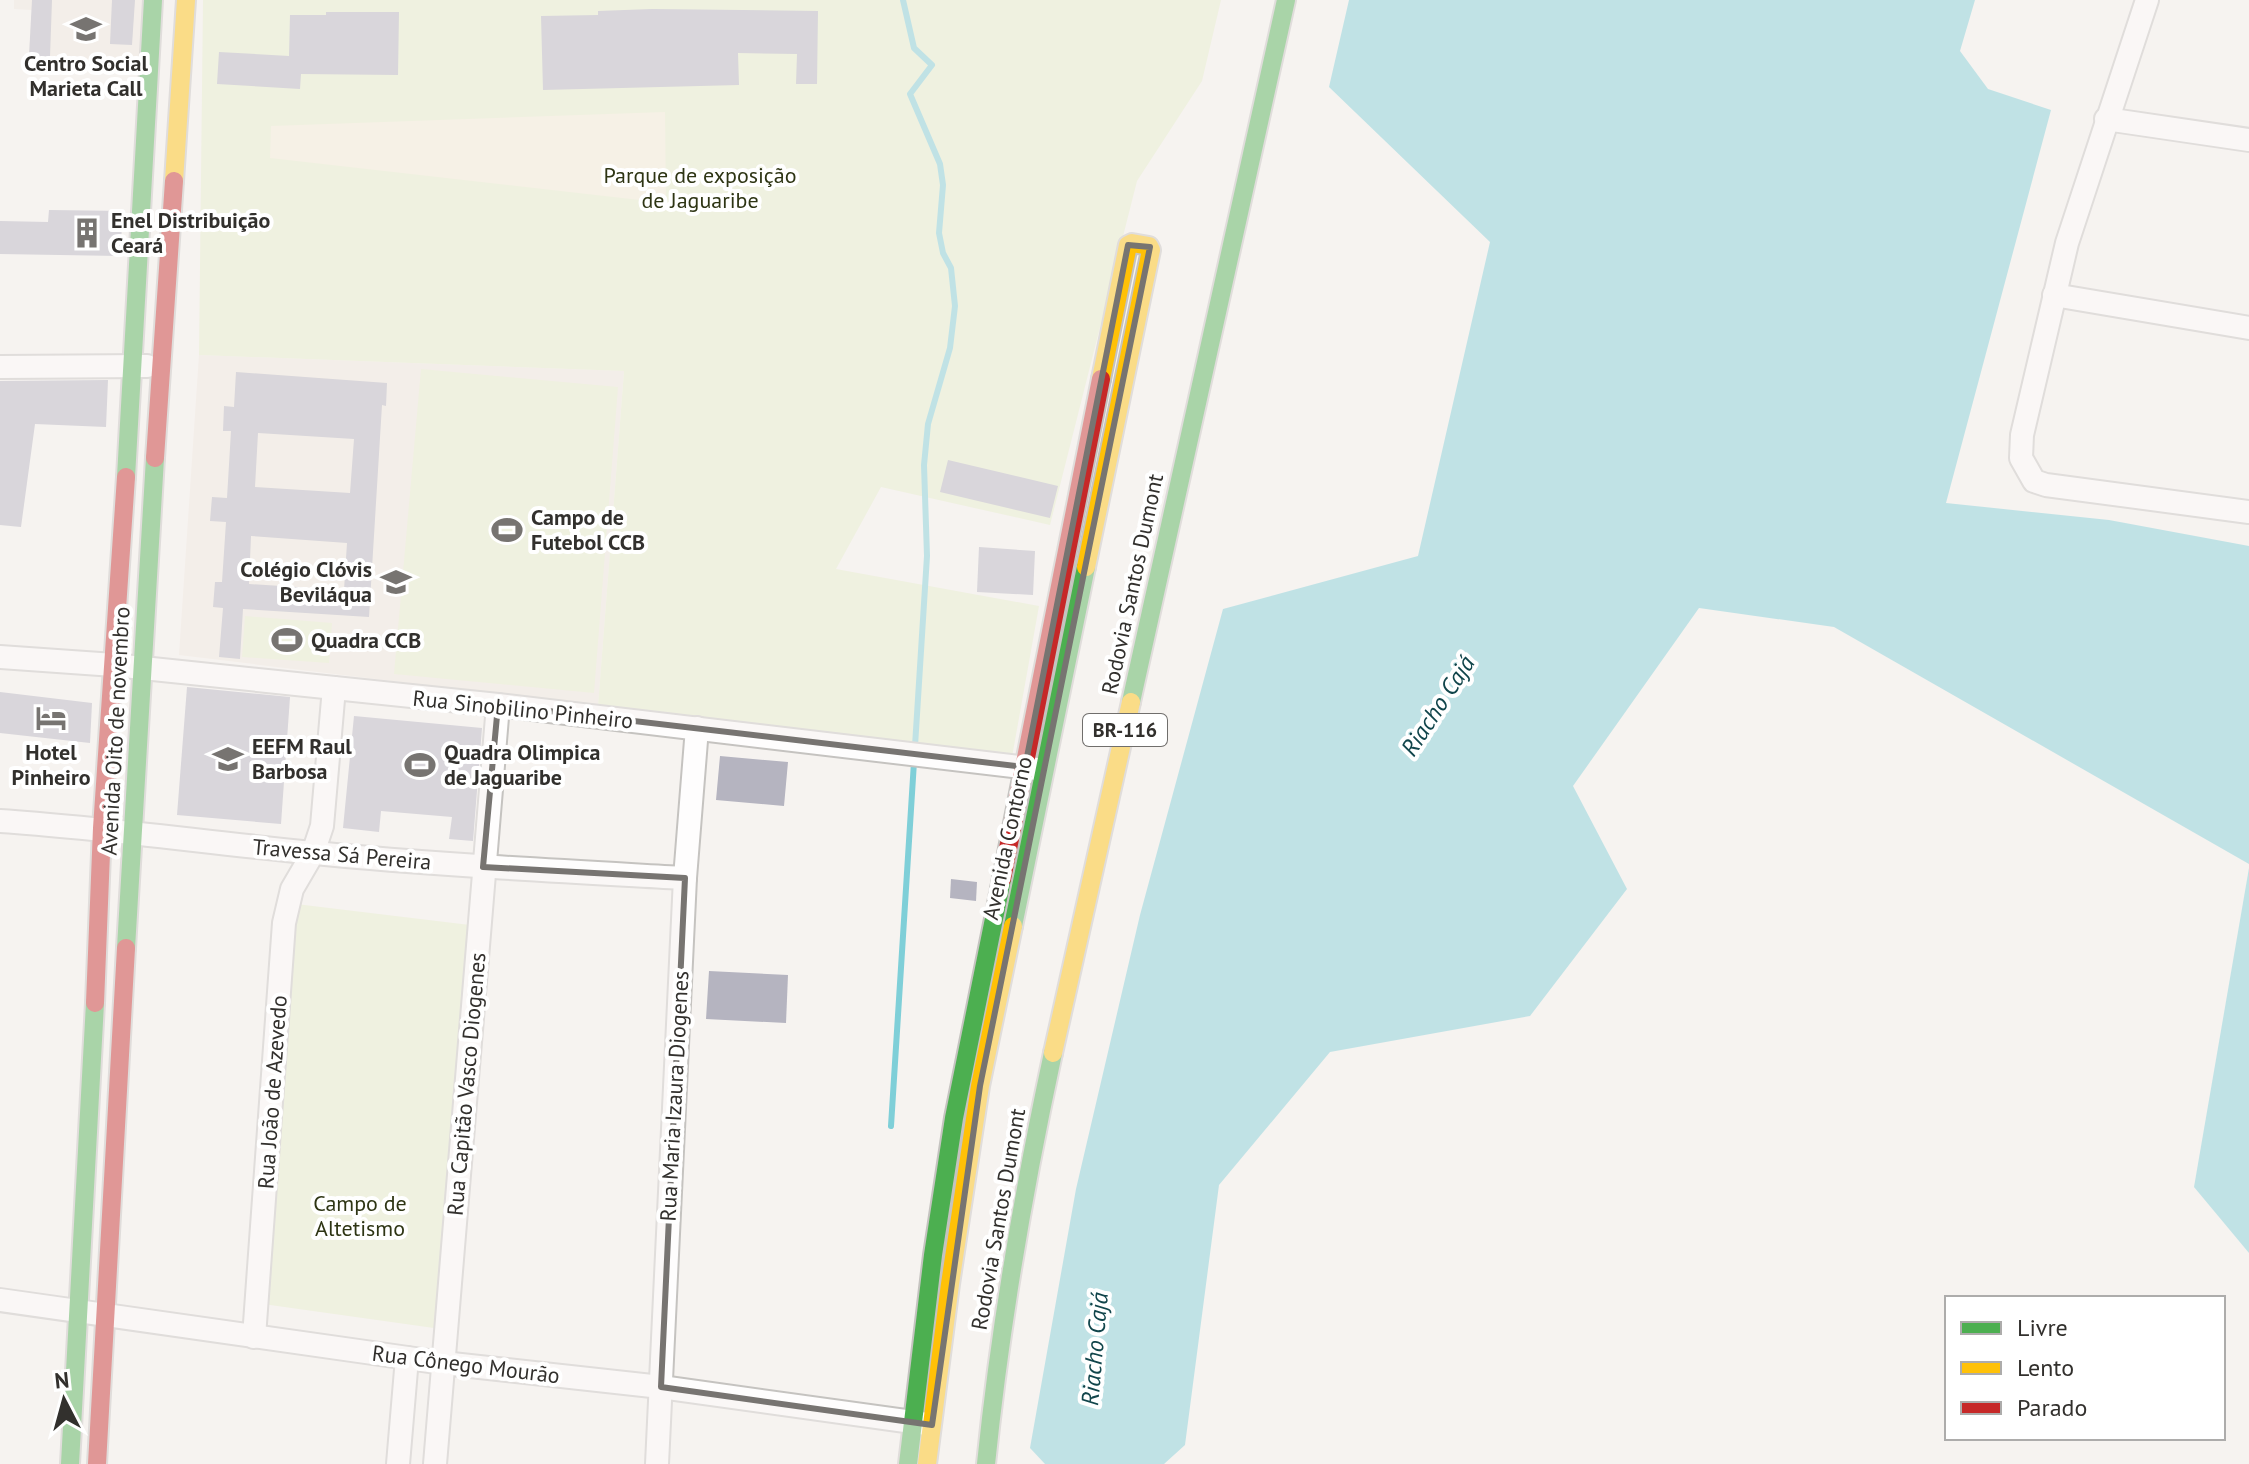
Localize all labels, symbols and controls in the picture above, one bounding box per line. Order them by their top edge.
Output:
school or university icon: Centro Social Marieta Call [69,12,103,46]
place label: Centro Social Marieta Call [24,49,148,102]
park label: Parque de exposição de Jaguaribe [603,161,797,214]
place label: Enel Distribuição Ceará [111,206,270,259]
building icon: Enel Distribuição Ceará [70,216,104,250]
street label: Rodovia Santos Dumont [1095,471,1169,697]
place label: Campo de Futebol CCB [531,503,645,556]
sports icon: Campo de Futebol CCB [490,513,524,547]
place label: Colégio Clóvis Beviláqua [240,555,372,608]
school or university icon: Colégio Clóvis Beviláqua [379,565,413,599]
street label: Avenida Oito de novembro [95,606,135,856]
sports icon: Quadra CCB [270,623,304,657]
place label: Quadra CCB [311,626,421,654]
water label: Riacho Cajá [1394,649,1482,762]
street label: Rua Sinobilino Pinheiro [411,684,635,734]
hotel icon: Hotel Pinheiro [34,701,68,735]
road number: BR-116 [1083,714,1167,746]
place label: EEFM Raul Barbosa [252,732,352,785]
place label: Hotel Pinheiro [11,738,91,791]
place label: Quadra Olimpica de Jaguaribe [444,738,600,791]
school or university icon: EEFM Raul Barbosa [211,742,245,776]
sports icon: Quadra Olimpica de Jaguaribe [403,748,437,782]
street label: Avenida Contorno [976,754,1038,922]
street label: Travessa Sá Pereira [251,832,433,876]
street label: Rua Capitão Vasco Diogenes [441,951,491,1217]
street label: Rua Maria Izaura Diogenes [653,970,695,1222]
street label: Rua João de Azevedo [251,994,293,1190]
street label: Rodovia Santos Dumont [965,1105,1031,1332]
park label: Campo de Altetismo [313,1189,407,1242]
water label: Riacho Cajá [1074,1291,1115,1407]
legend [1945,1296,2225,1440]
text: Livre [2017,1312,2068,1343]
street label: Rua Cônego Mourão [371,1339,561,1389]
text: Lento [2017,1352,2074,1383]
north arrow [24,1360,104,1440]
text: N [53,1365,71,1395]
text: Parado [2017,1392,2087,1423]

